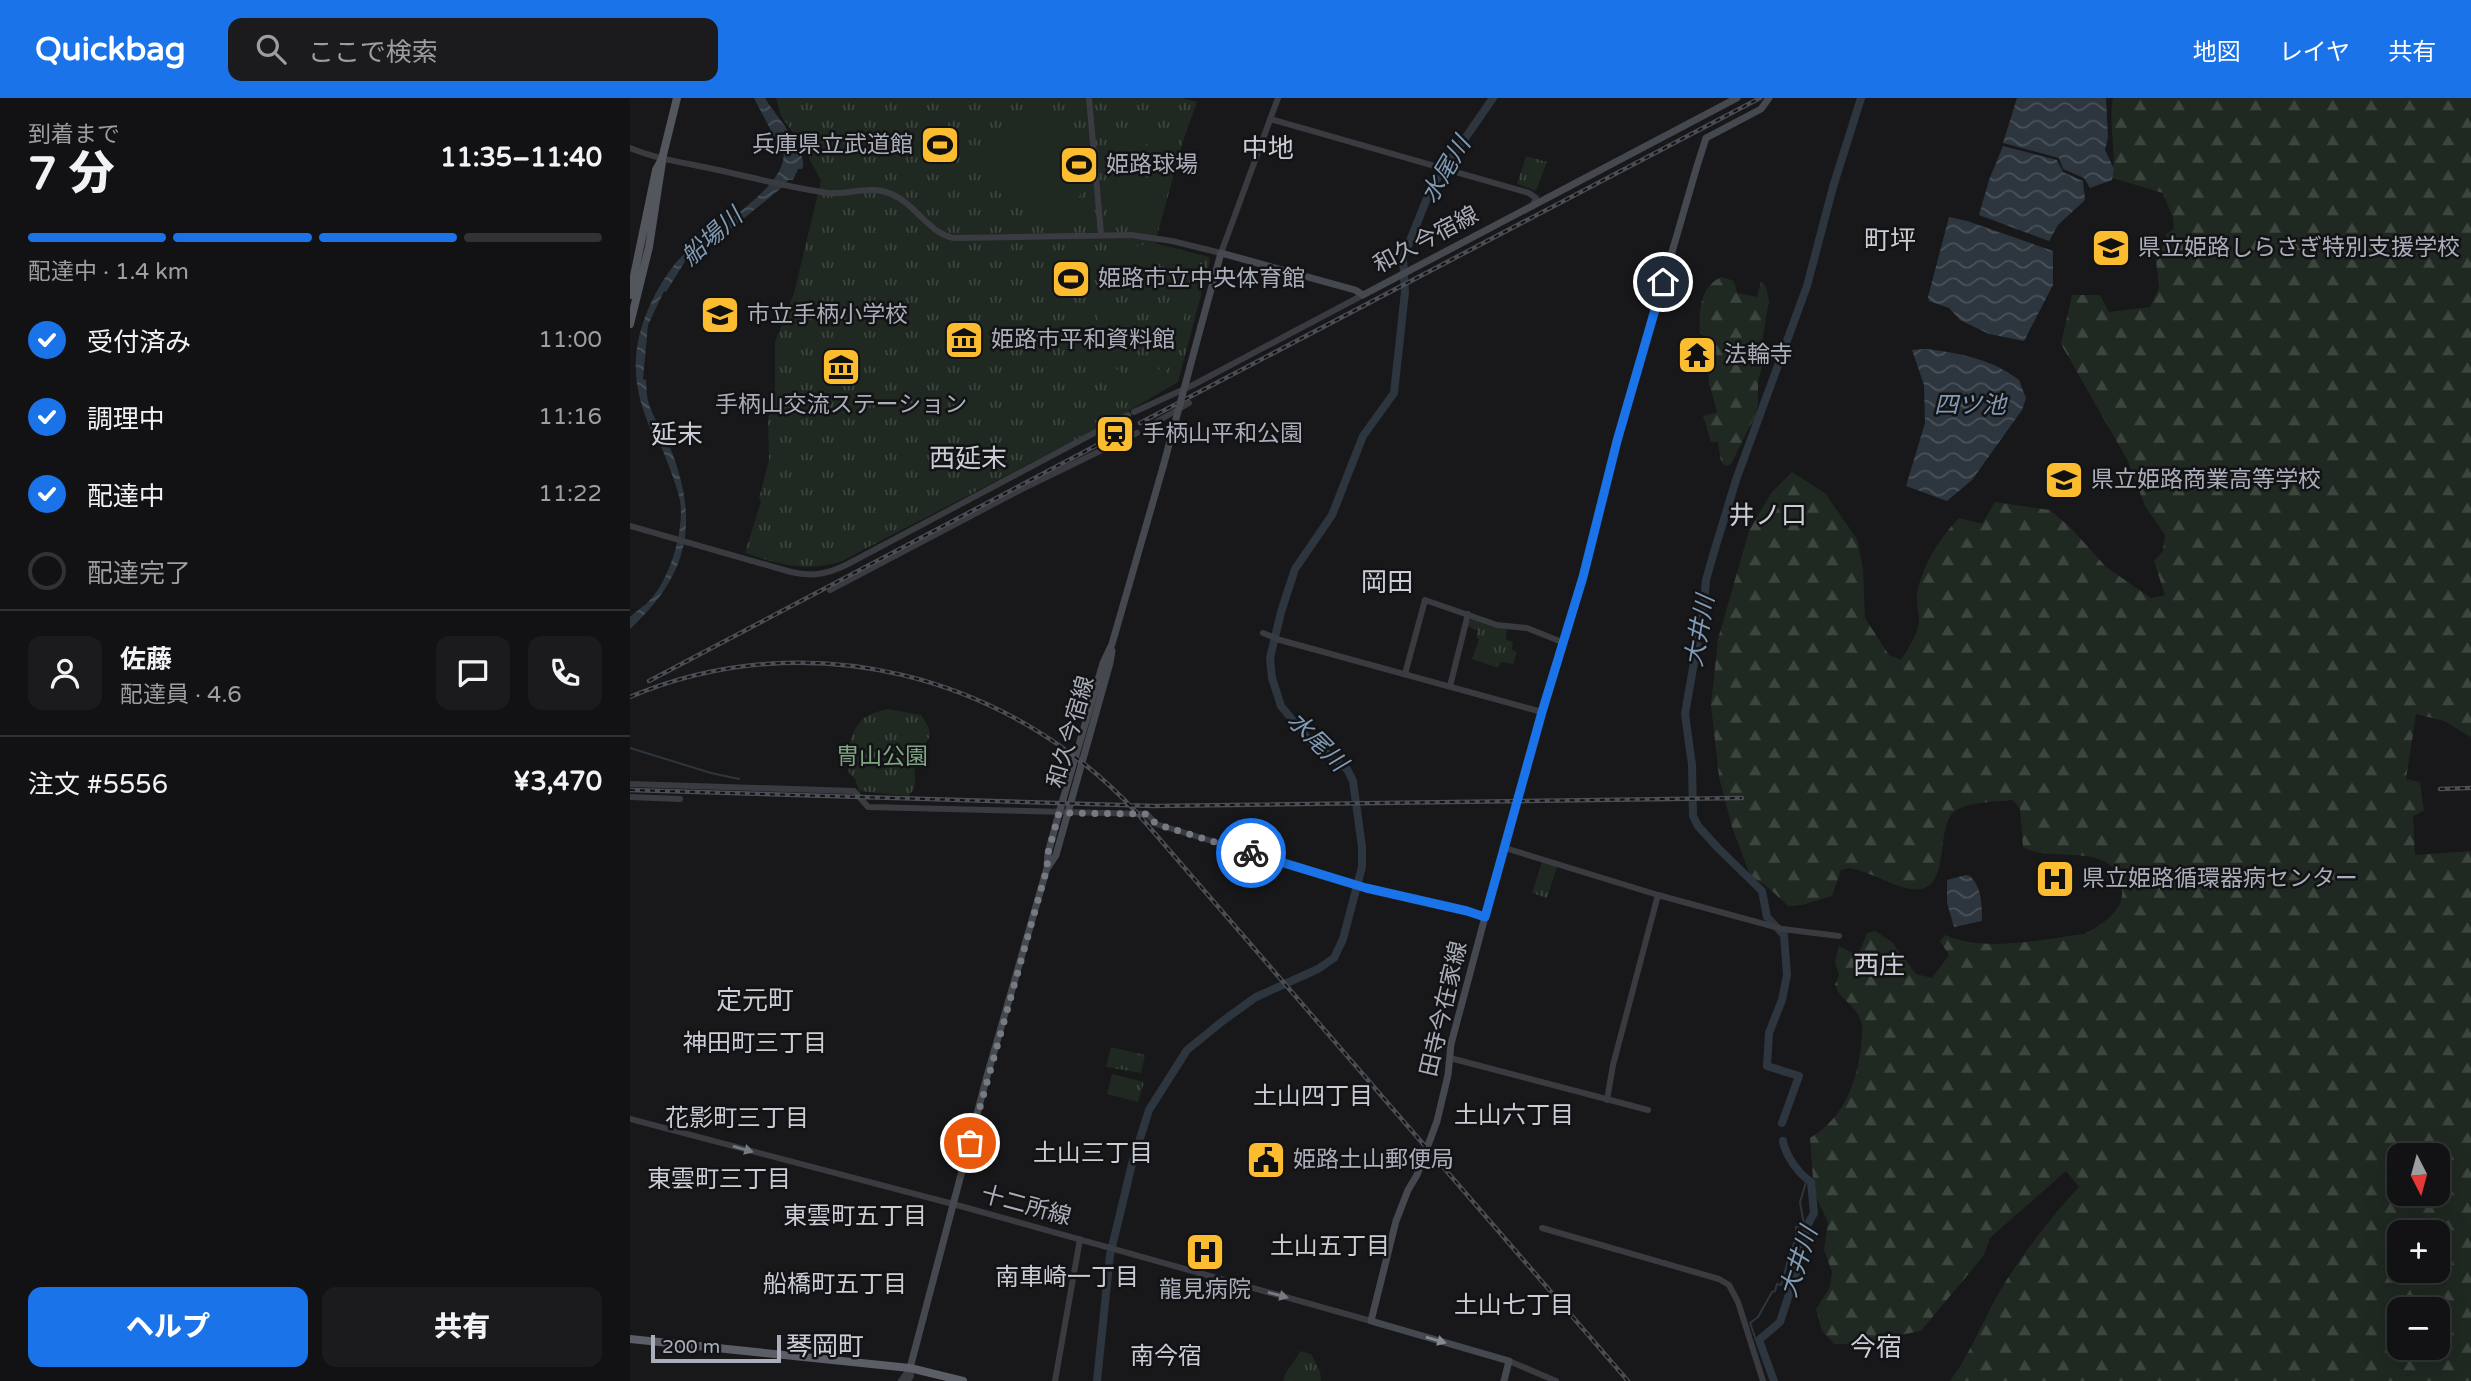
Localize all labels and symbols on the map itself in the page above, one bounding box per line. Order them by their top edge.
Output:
sports icon: 兵庫県立武道館 [919,124,961,166]
water label: 水尾川 [1415,129,1479,208]
place label: 兵庫県立武道館 [752,131,913,159]
district label: 中地 [1242,133,1294,164]
sports icon: 姫路球場 [1058,144,1100,186]
place label: 姫路球場 [1106,151,1198,179]
water label: 船場川 [676,200,751,272]
street label: 和久今宿線 [1369,201,1483,279]
district label: 町坪 [1864,225,1916,256]
school or university icon: 県立姫路しらさぎ特別支援学校 [2090,227,2132,269]
place label: 県立姫路しらさぎ特別支援学校 [2138,234,2460,262]
pin [1633,252,1693,312]
sports icon: 姫路市立中央体育館 [1050,258,1092,300]
place label: 姫路市立中央体育館 [1098,265,1305,293]
school or university icon: 市立手柄小学校 [699,294,741,336]
place label: 市立手柄小学校 [747,301,908,329]
museum icon: 姫路市平和資料館 [943,319,985,361]
place label: 姫路市平和資料館 [991,326,1175,354]
temple icon: 法輪寺 [1676,334,1718,376]
place label: 法輪寺 [1724,341,1793,369]
museum icon: 手柄山交流ステーション [820,346,862,388]
place label: 手柄山交流ステーション [715,391,967,419]
water label: 四ツ池 [1934,391,2008,420]
station icon: 手柄山平和公園 [1094,413,1136,455]
district label: 延末 [651,419,703,450]
place label: 手柄山平和公園 [1142,420,1303,448]
district label: 西延末 [929,443,1007,474]
school or university icon: 県立姫路商業高等学校 [2043,459,2085,501]
place label: 県立姫路商業高等学校 [2091,466,2321,494]
district label: 井ノ口 [1729,500,1807,531]
district label: 岡田 [1361,567,1413,598]
water label: 大井川 [1679,590,1721,669]
street label: 和久今宿線 [1042,673,1100,791]
water label: 水尾川 [1281,706,1355,780]
park label: 冑山公園 [836,743,928,771]
courier [1216,818,1286,888]
hospital icon: 県立姫路循環器病センター [2034,858,2076,900]
place label: 県立姫路循環器病センター [2082,865,2358,893]
street label: 田寺今在家線 [1415,939,1473,1079]
district label: 西庄 [1853,950,1905,981]
district label: 定元町 [716,985,794,1016]
district label: 神田町三丁目 [683,1029,827,1058]
district label: 土山四丁目 [1253,1082,1373,1111]
district label: 土山六丁目 [1454,1101,1574,1130]
district label: 花影町三丁目 [665,1104,809,1133]
pin [940,1113,1000,1173]
district label: 土山三丁目 [1033,1139,1153,1168]
public building icon: 姫路土山郵便局 [1245,1139,1287,1181]
north arrow [2387,1143,2450,1206]
one-way arrow [733,1145,754,1155]
place label: 姫路土山郵便局 [1293,1146,1454,1174]
district label: 東雲町三丁目 [647,1165,791,1194]
street label: 十二所線 [978,1181,1074,1231]
district label: 東雲町五丁目 [783,1202,927,1231]
water label: 大井川 [1774,1220,1825,1301]
hospital icon: 龍見病院 [1184,1231,1226,1273]
district label: 土山五丁目 [1270,1232,1390,1261]
district label: 南車崎一丁目 [995,1263,1139,1292]
district label: 船橋町五丁目 [763,1270,907,1299]
place label: 龍見病院 [1159,1276,1251,1304]
one-way arrow [1268,1290,1290,1301]
district label: 土山七丁目 [1454,1291,1574,1320]
district label: 琴岡町 [786,1331,864,1362]
scale bar [651,1332,780,1364]
district label: 今宿 [1850,1332,1902,1363]
one-way arrow [1426,1335,1447,1345]
district label: 南今宿 [1130,1342,1202,1371]

